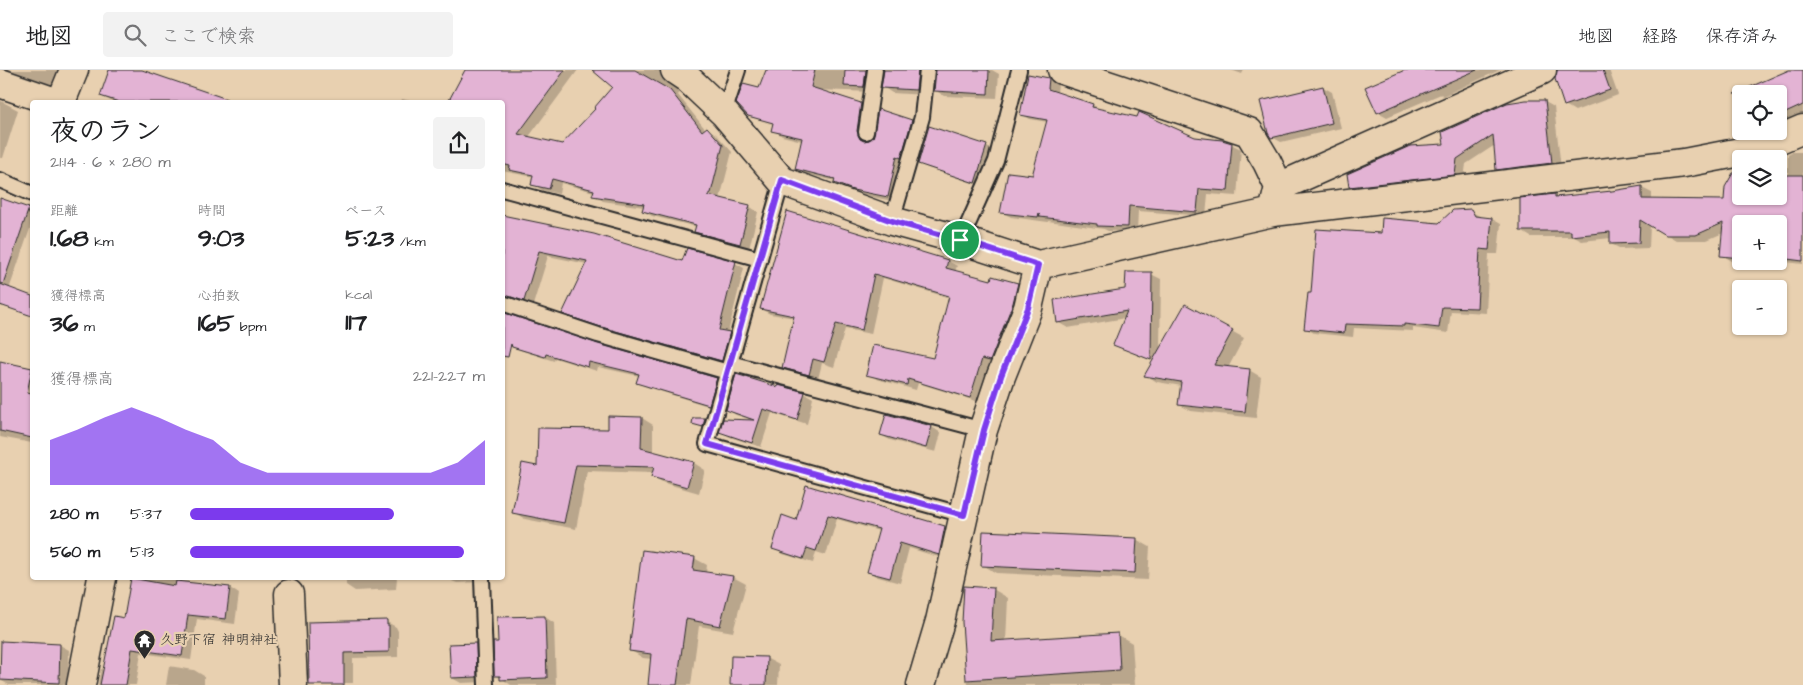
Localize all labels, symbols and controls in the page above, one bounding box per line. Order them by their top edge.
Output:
search box [103,12,453,57]
text: 地図 [25,20,73,54]
icon: search [121,21,149,49]
text: ここで検索 [161,23,256,50]
text: 地図 [1578,24,1614,49]
text: 経路 [1642,24,1678,49]
text: 保存済み [1706,24,1778,49]
map controls [1732,85,1787,335]
button: locate [1732,85,1787,140]
text: 夜のラン [50,112,162,151]
button: share [433,117,485,169]
button: layers [1732,150,1787,205]
text: 21:14 · 6 × 280 m [50,151,171,173]
text: 距離 [50,201,78,221]
text: 時間 [198,201,226,221]
text: ペース [345,201,387,221]
button: + [1732,215,1787,270]
pin [939,219,981,261]
text: 1.68 [50,221,89,256]
text: 9:03 [198,221,245,256]
text: 5:23 [345,221,394,256]
icon: arrive [946,226,974,254]
text: km [89,232,114,252]
text: /km [394,232,426,252]
button: − [1732,280,1787,335]
text: kcal [345,285,372,305]
text: 獲得標高 [50,286,106,306]
text: 心拍数 [198,286,240,306]
text: 117 [345,305,367,340]
text: 36 [50,306,78,341]
text: 165 [198,306,234,341]
text: m [78,317,95,337]
text: bpm [234,317,266,337]
text: 221–227 m [413,365,485,387]
text: 獲得標高 [50,368,114,390]
text: 280 m [50,503,98,525]
text: 5:37 [130,503,162,525]
text: 560 m [50,541,100,563]
text: 5:13 [130,541,154,563]
temple icon: 久野下宿 神明神社 [132,628,156,659]
place label: 久野下宿 神明神社 [160,630,278,650]

